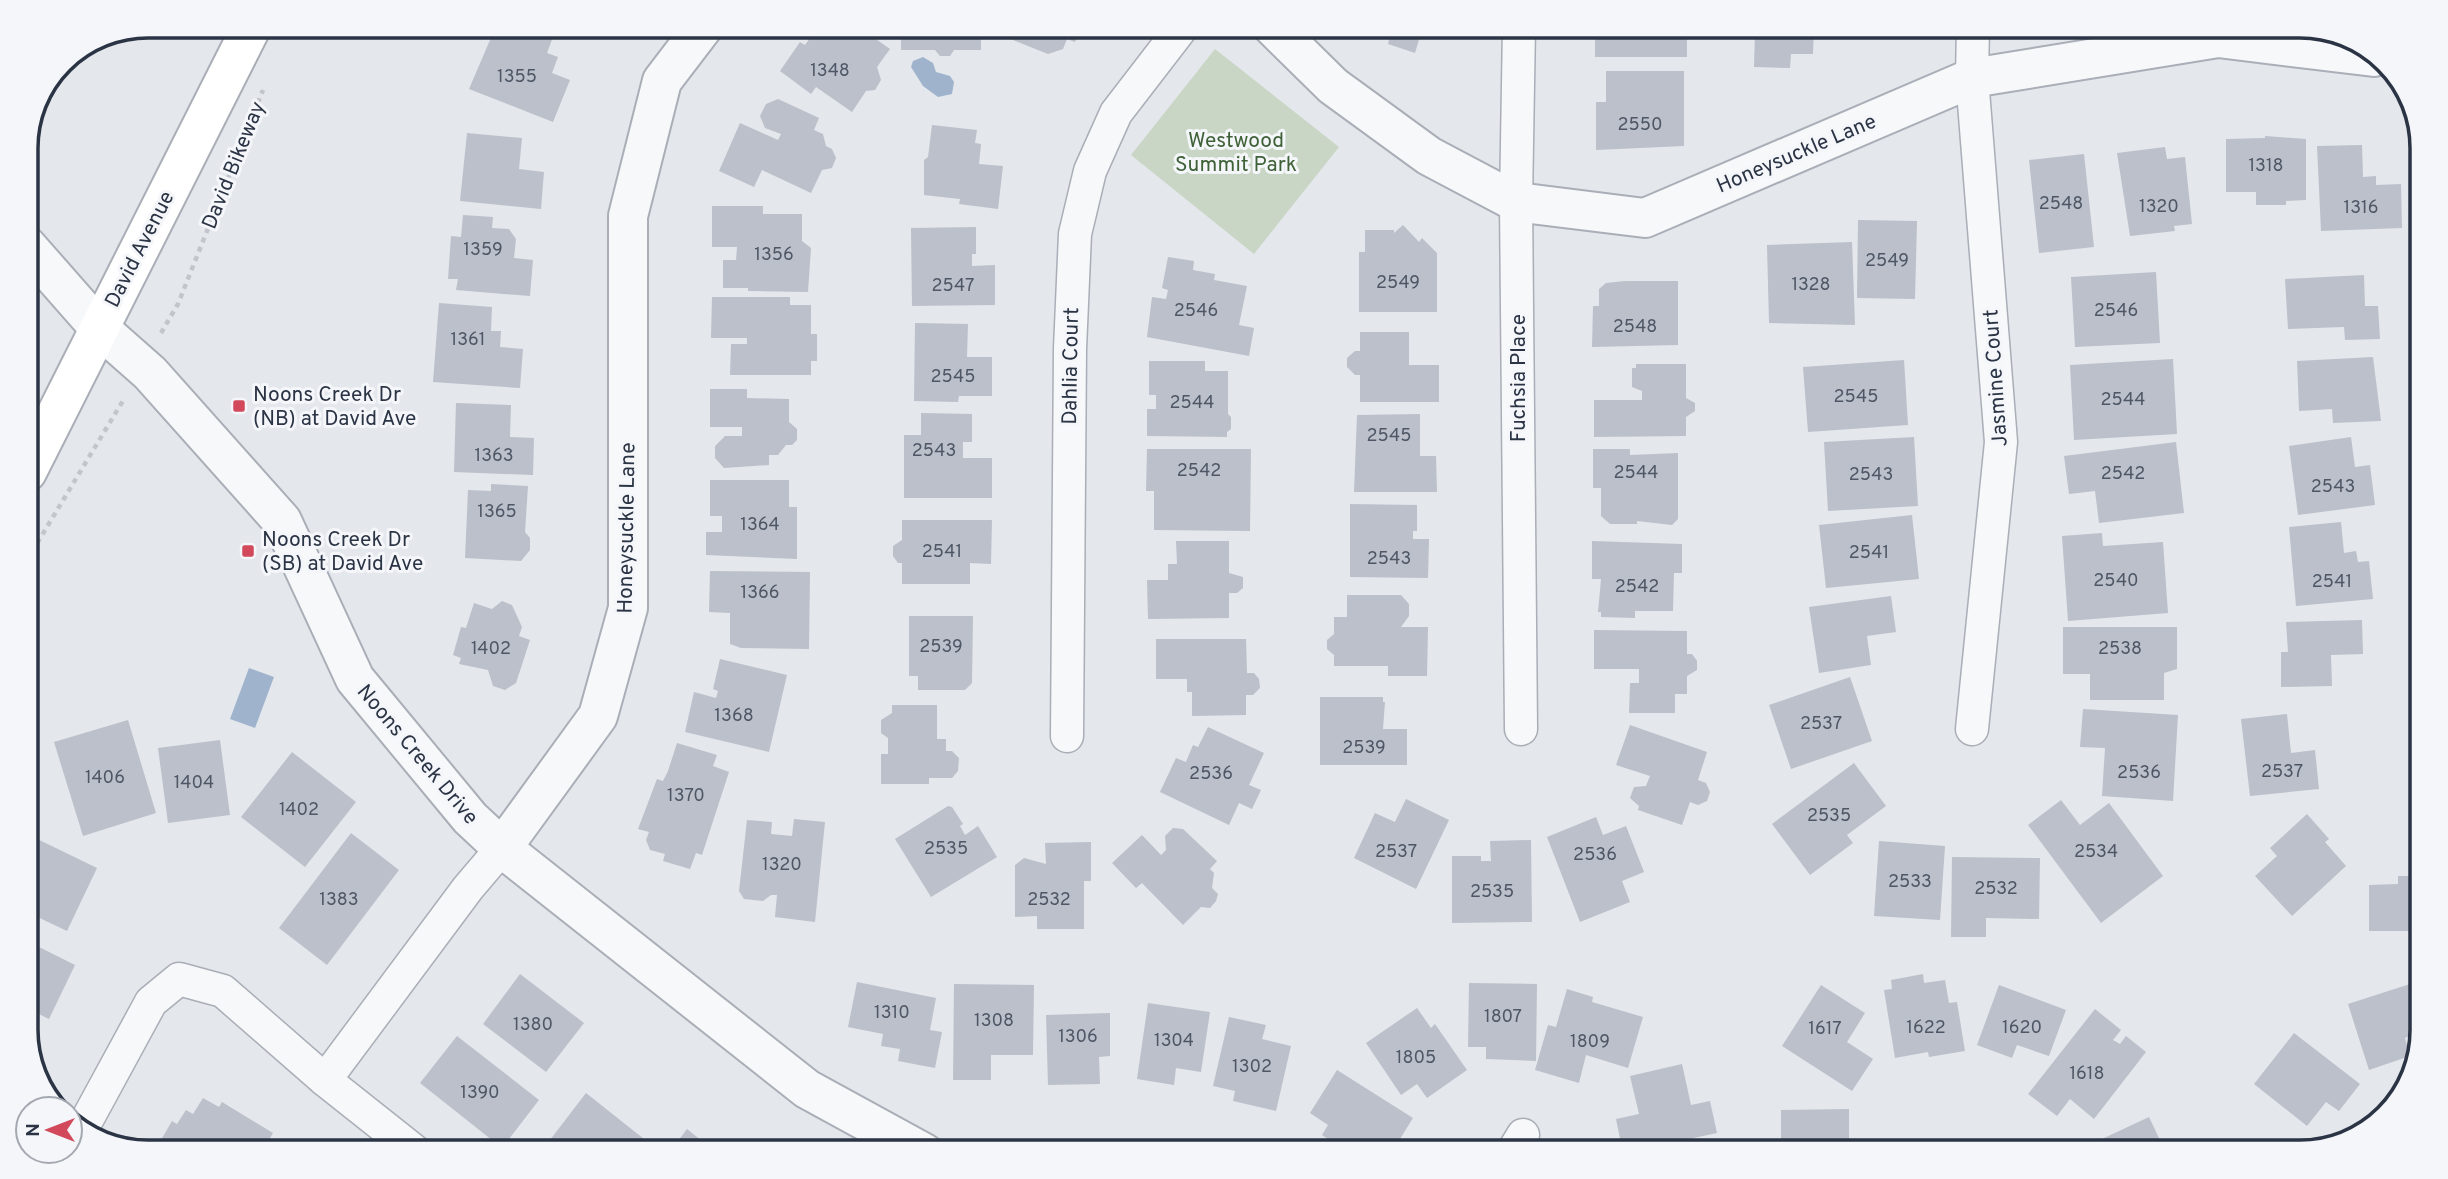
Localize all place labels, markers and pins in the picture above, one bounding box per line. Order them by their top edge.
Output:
place label: Noons Creek Dr (NB) at David Ave [253,382,416,433]
marker: Noons Creek Dr (NB) at David Ave [231,398,247,414]
place label: Noons Creek Dr (SB) at David Ave [262,527,423,578]
marker: Noons Creek Dr (SB) at David Ave [240,543,256,559]

